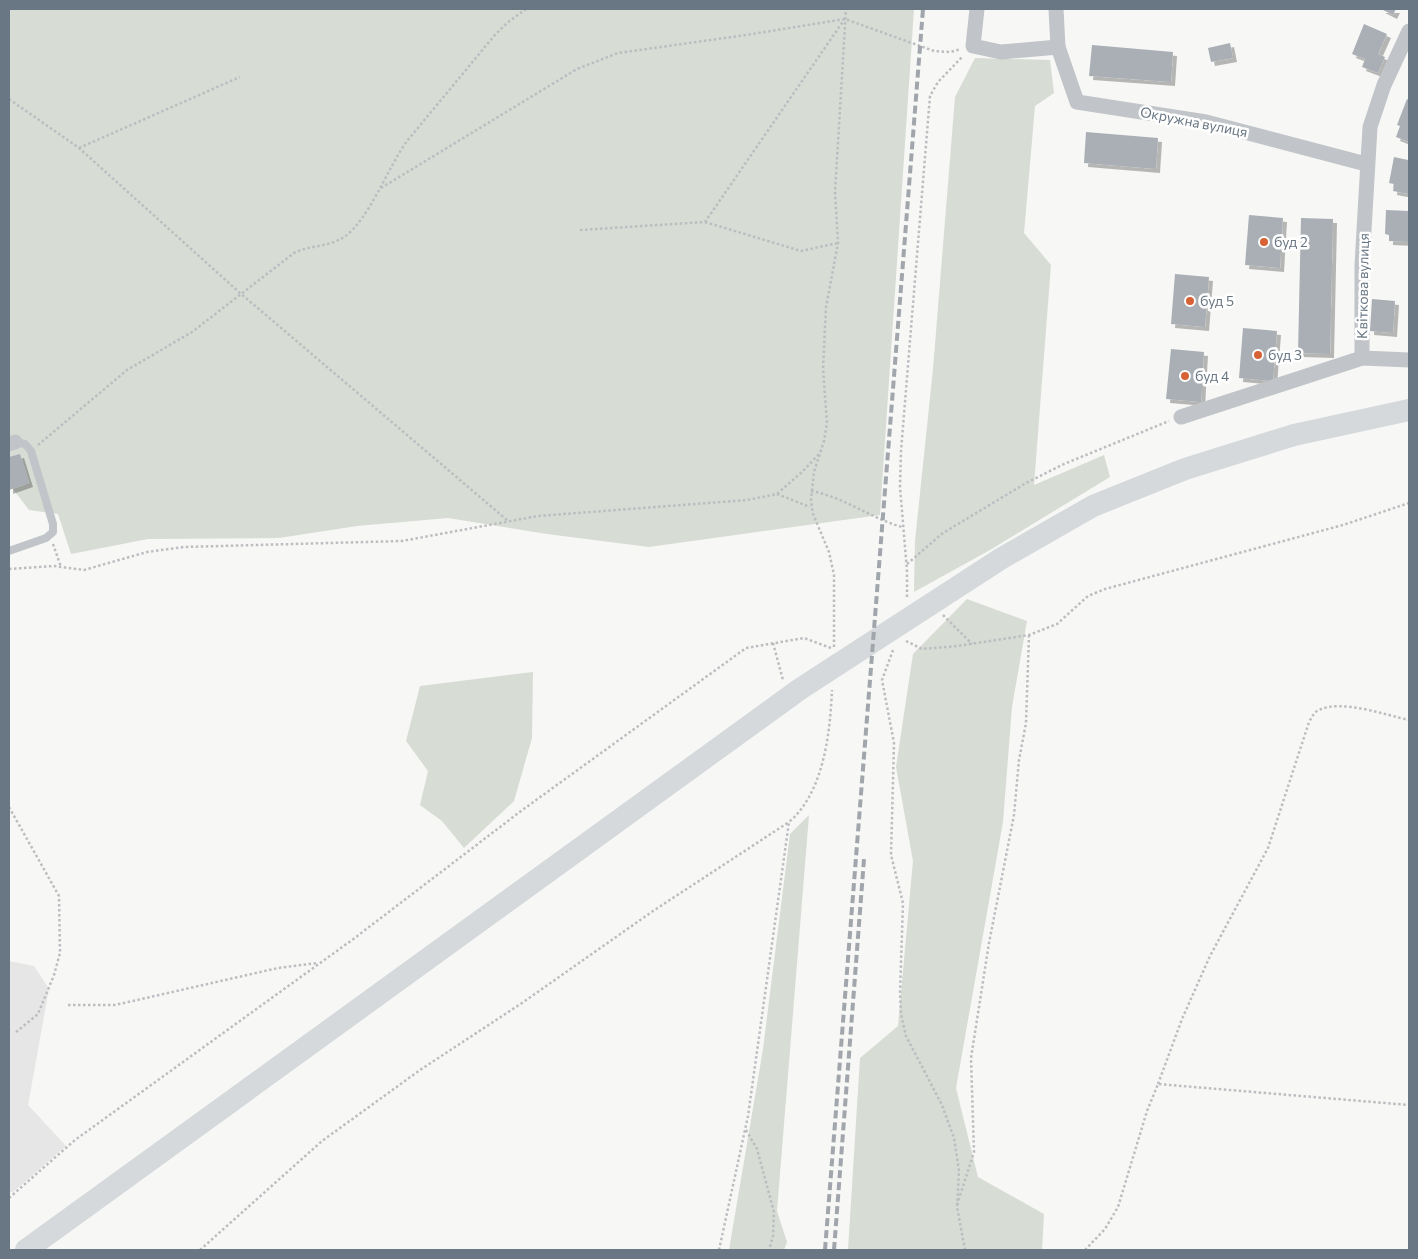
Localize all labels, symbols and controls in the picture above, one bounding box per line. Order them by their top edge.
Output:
street label: Окружна вулиця [1139,103,1249,140]
place label: буд 2 [1274,233,1308,250]
street label: Квіткова вулиця [1353,233,1372,339]
marker: буд 2 [1258,236,1270,248]
place label: буд 5 [1200,292,1234,309]
marker: буд 5 [1184,295,1196,307]
place label: буд 3 [1268,346,1302,363]
marker: буд 3 [1252,349,1264,361]
place label: буд 4 [1195,367,1230,384]
marker: буд 4 [1179,370,1191,382]

